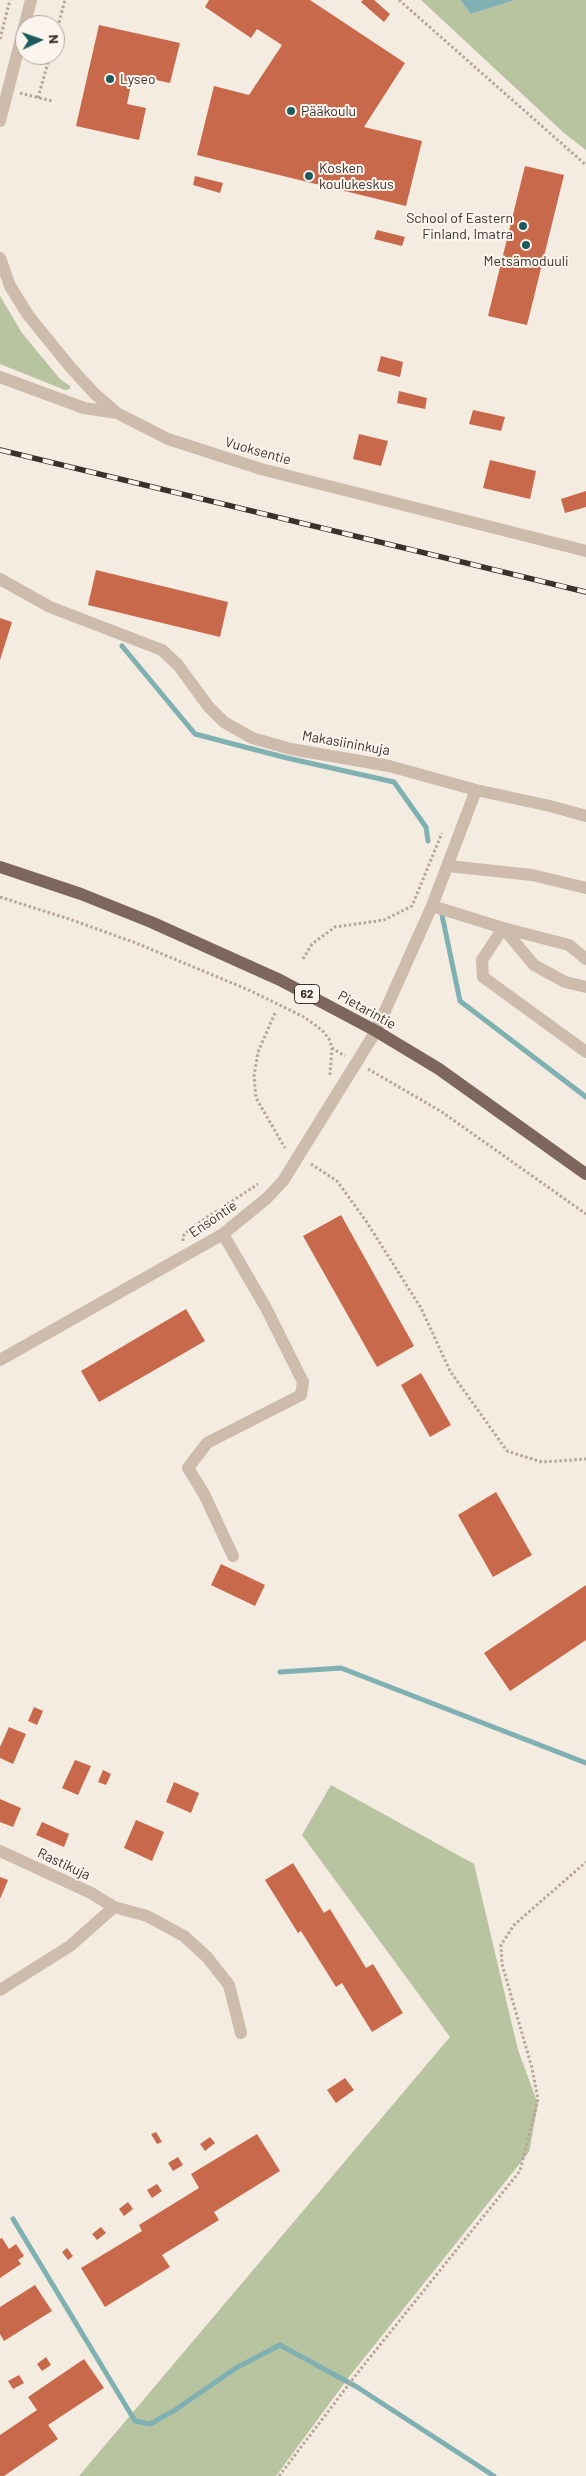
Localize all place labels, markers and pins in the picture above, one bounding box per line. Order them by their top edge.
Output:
place label: Lyseo [120,71,156,87]
marker: Lyseo [104,73,116,85]
place label: Pääkoulu [301,103,356,119]
marker: Pääkoulu [285,105,297,117]
place label: Kosken koulukeskus [319,160,394,192]
marker: Kosken koulukeskus [303,170,315,182]
place label: School of Eastern Finland, Imatra [406,210,513,242]
marker: School of Eastern Finland, Imatra [517,220,529,232]
marker: Metsämoduuli [520,239,532,251]
place label: Metsämoduuli [484,253,568,269]

